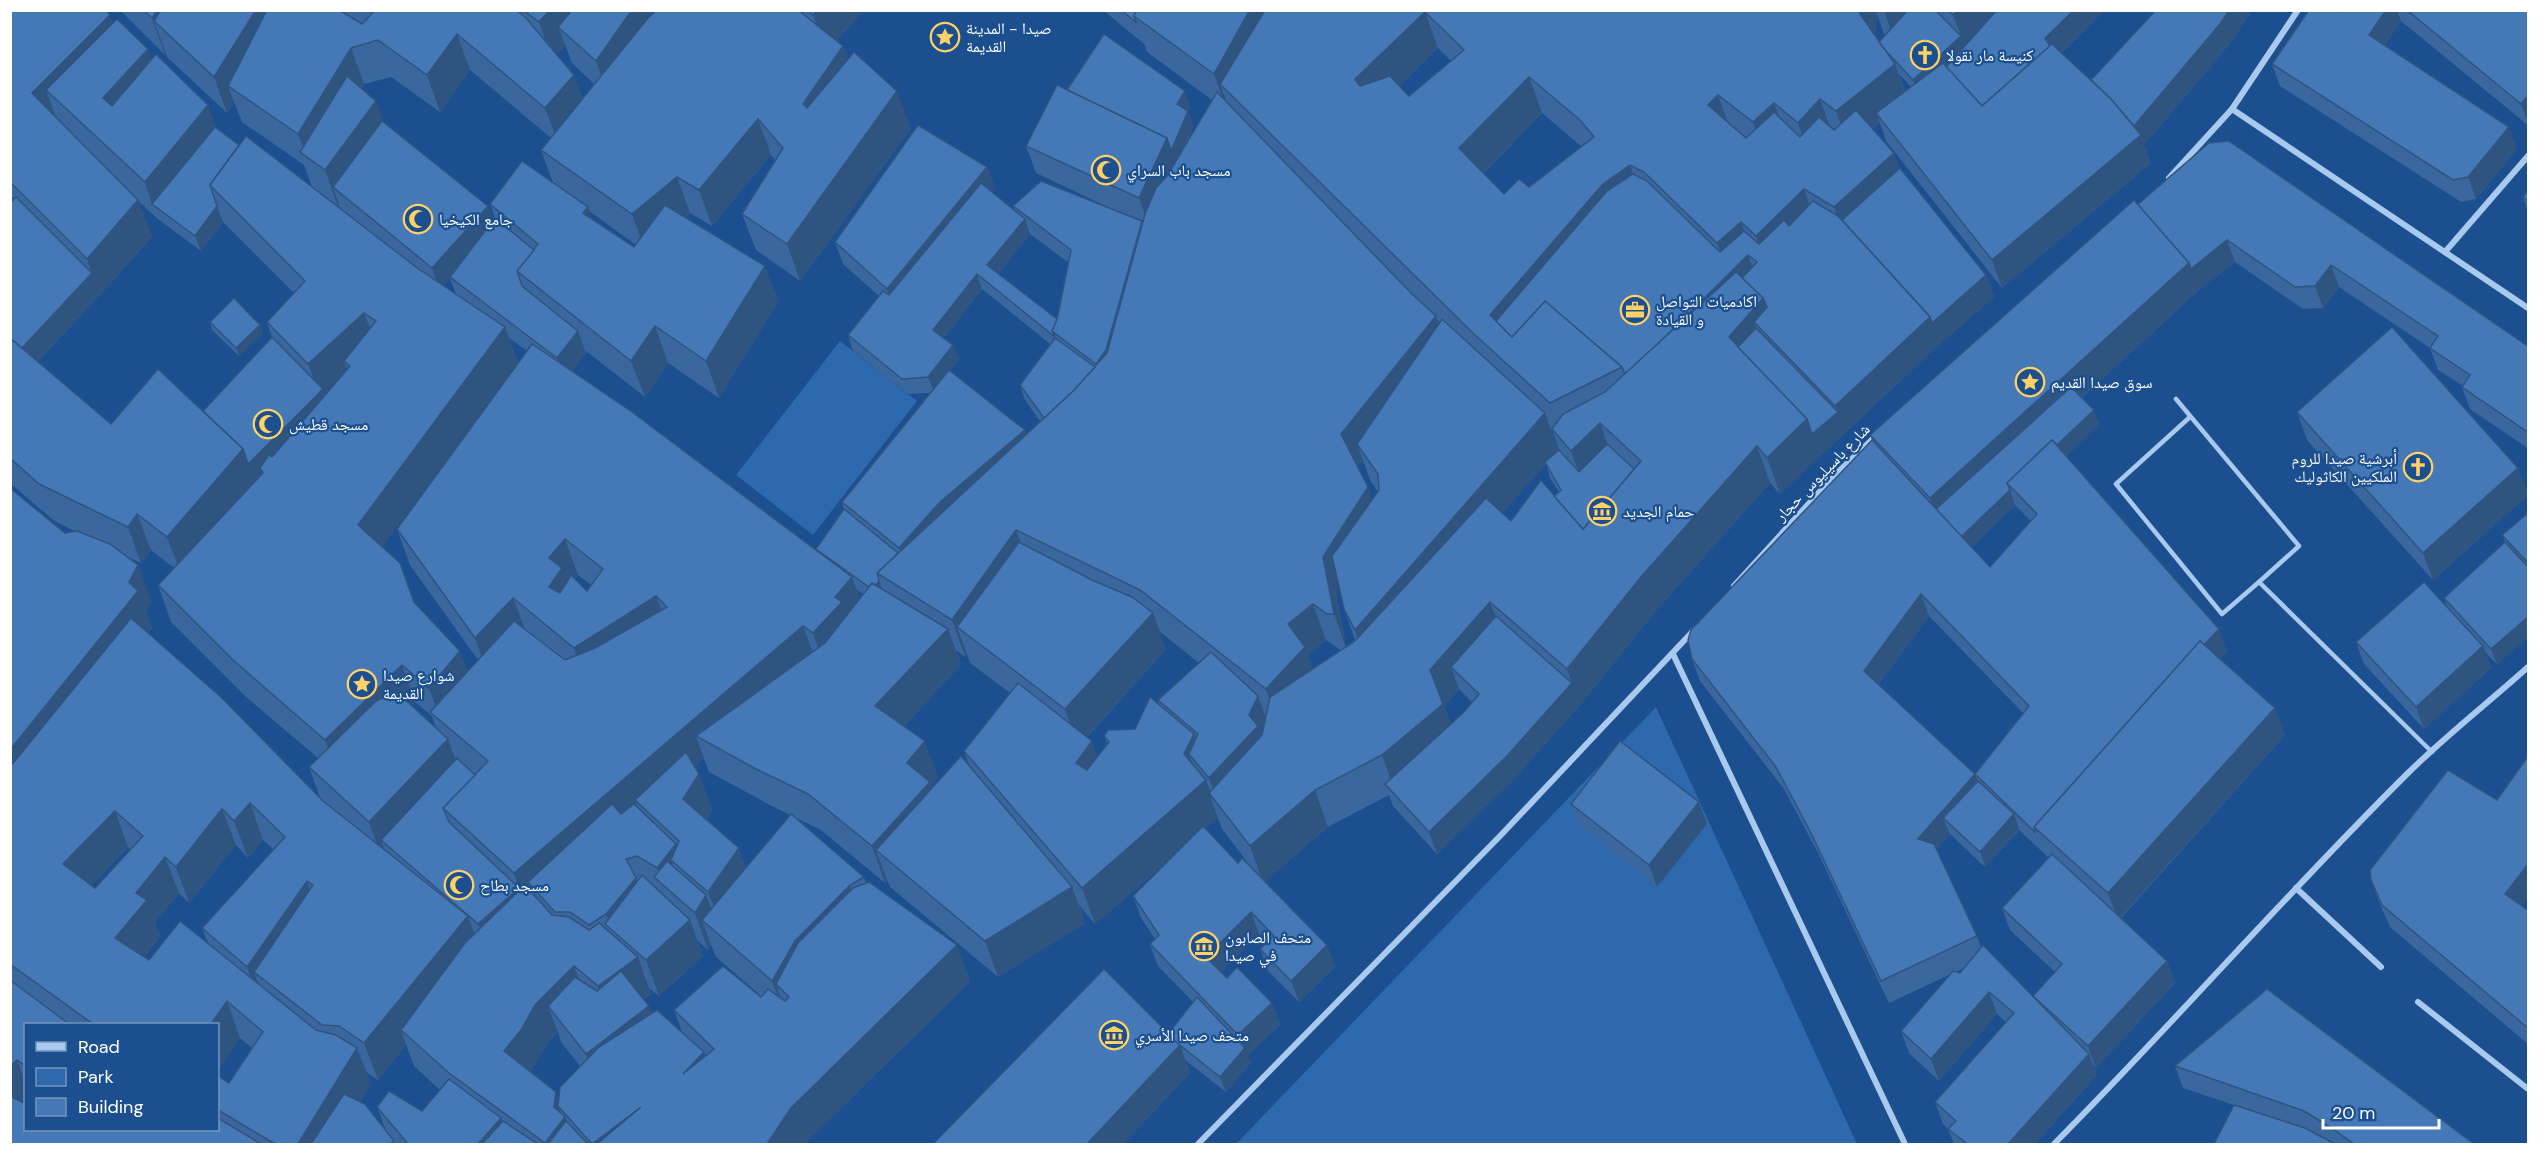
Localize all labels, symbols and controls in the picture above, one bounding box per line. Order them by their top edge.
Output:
place label: صيدا - المدينة القديمة [966,18,1052,57]
place icon: صيدا - المدينة القديمة [929,21,961,53]
church icon: كنيسة مار نقولا [1909,39,1941,71]
place label: كنيسة مار نقولا [1946,45,2034,66]
mosque icon: مسجد باب السراي [1090,154,1122,186]
place label: مسجد باب السراي [1127,160,1230,183]
mosque icon: جامع الكيخيا [402,203,434,235]
place label: جامع الكيخيا [439,209,513,230]
place label: اكادميات التواصل و القيادة [1656,291,1757,330]
office icon: اكادميات التواصل و القيادة [1619,294,1651,326]
place icon: سوق صيدا القديم [2014,366,2046,398]
place label: سوق صيدا القديم [2051,372,2153,393]
mosque icon: مسجد قطيش [252,408,284,440]
place label: مسجد قطيش [289,414,368,435]
street label: شارع باسيليوس حجار [1770,419,1874,526]
place label: أبرشية صيدا للروم الملكيين الكاثوليك [2291,448,2397,487]
church icon: أبرشية صيدا للروم الملكيين الكاثوليك [2402,451,2434,483]
museum icon: حمام الجديد [1586,495,1618,527]
place label: حمام الجديد [1623,501,1694,522]
place label: شوارع صيدا القديمة [383,665,455,704]
place icon: شوارع صيدا القديمة [346,668,378,700]
mosque icon: مسجد بطاح [443,869,475,901]
place label: مسجد بطاح [480,875,549,896]
place label: متحف الصابون في صيدا [1225,927,1311,968]
museum icon: متحف الصابون في صيدا [1188,930,1220,962]
museum icon: متحف صيدا الأسري [1098,1019,1130,1051]
legend [24,1023,219,1131]
place label: متحف صيدا الأسري [1135,1025,1249,1048]
text: Road [78,1035,120,1059]
text: Park [78,1065,114,1089]
scale bar [2323,1092,2438,1130]
text: Building [78,1095,143,1119]
text: 20 m [2332,1101,2375,1125]

